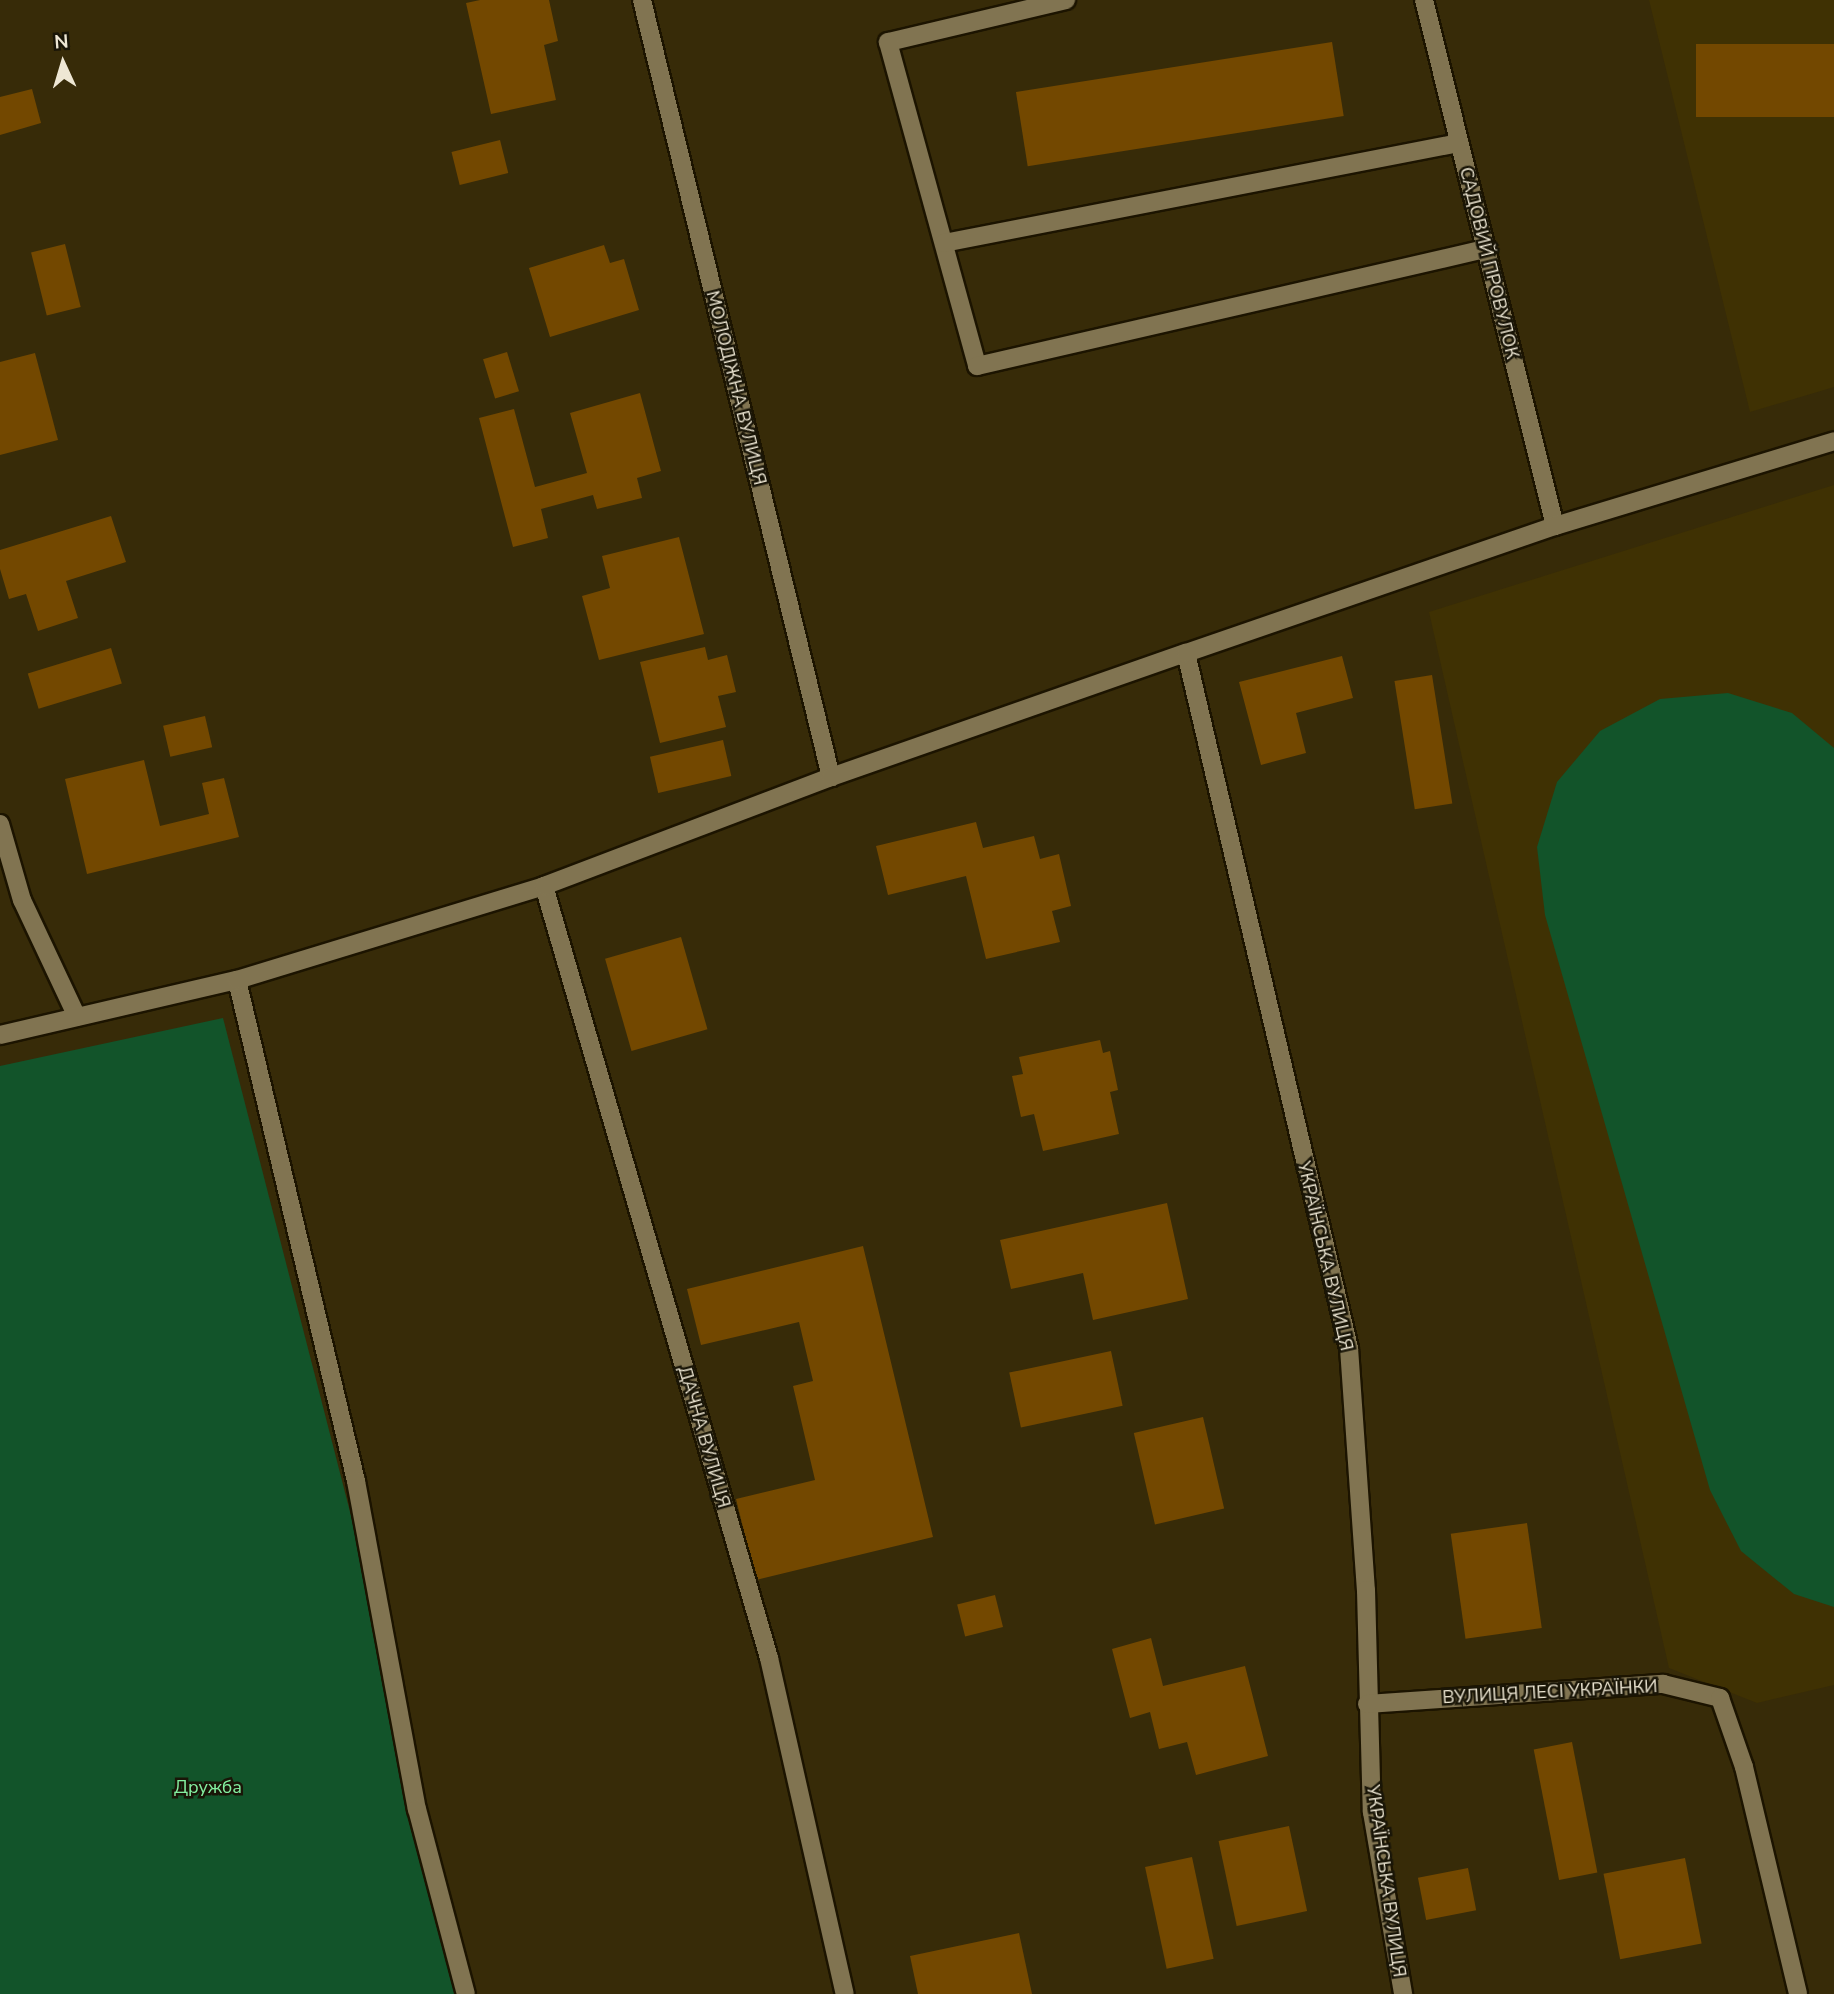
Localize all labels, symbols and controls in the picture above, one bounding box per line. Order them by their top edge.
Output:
north arrow [28,28,98,98]
text: N [54,29,70,56]
street label: САДОВИЙ ПРОВУЛОК [1455,165,1523,361]
street label: МОЛОДІЖНА ВУЛИЦЯ [701,289,771,487]
street label: УКРАЇНСЬКА ВУЛИЦЯ [1293,1159,1357,1353]
street label: ДАЧНА ВУЛИЦЯ [673,1364,735,1510]
street label: ВУЛИЦЯ ЛЕСІ УКРАЇНКИ [1442,1676,1658,1708]
park label: Дружба [174,1776,242,1798]
street label: УКРАЇНСЬКА ВУЛИЦЯ [1362,1784,1410,1978]

